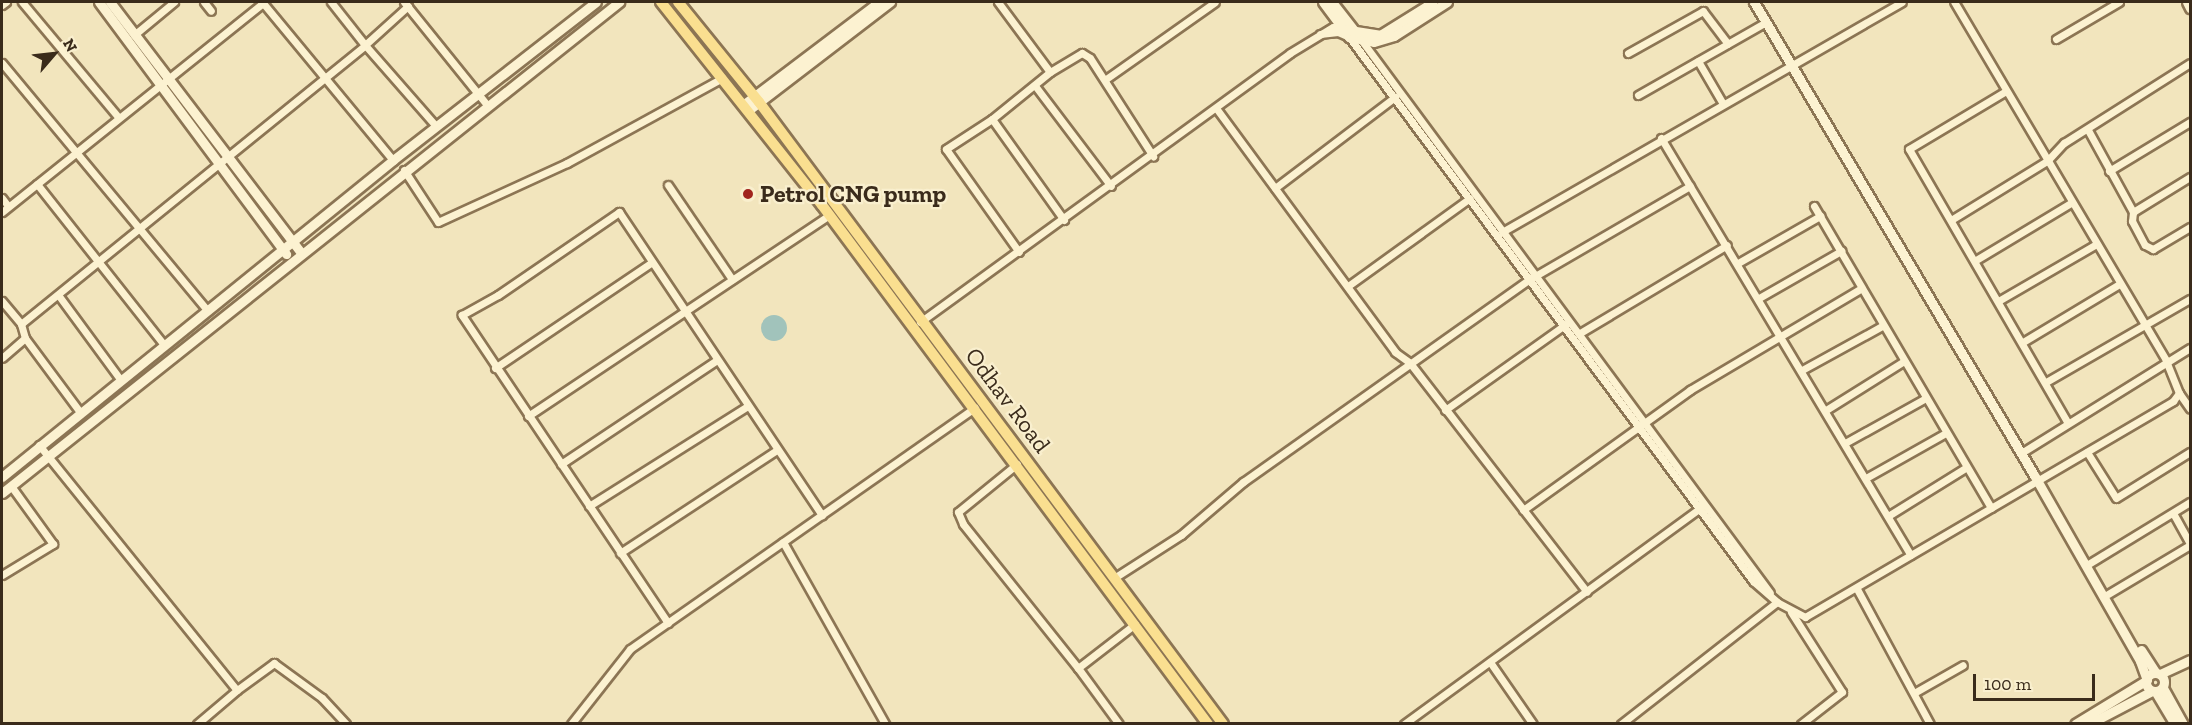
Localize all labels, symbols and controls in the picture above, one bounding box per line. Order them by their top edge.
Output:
north arrow [24,24,84,84]
text: N [59,35,82,55]
place label: Petrol CNG pump [760,180,946,208]
marker: Petrol CNG pump [741,187,755,201]
street label: Odhav Road [959,342,1057,458]
scale bar [1976,662,2098,700]
text: 100 m [1984,673,2031,695]

